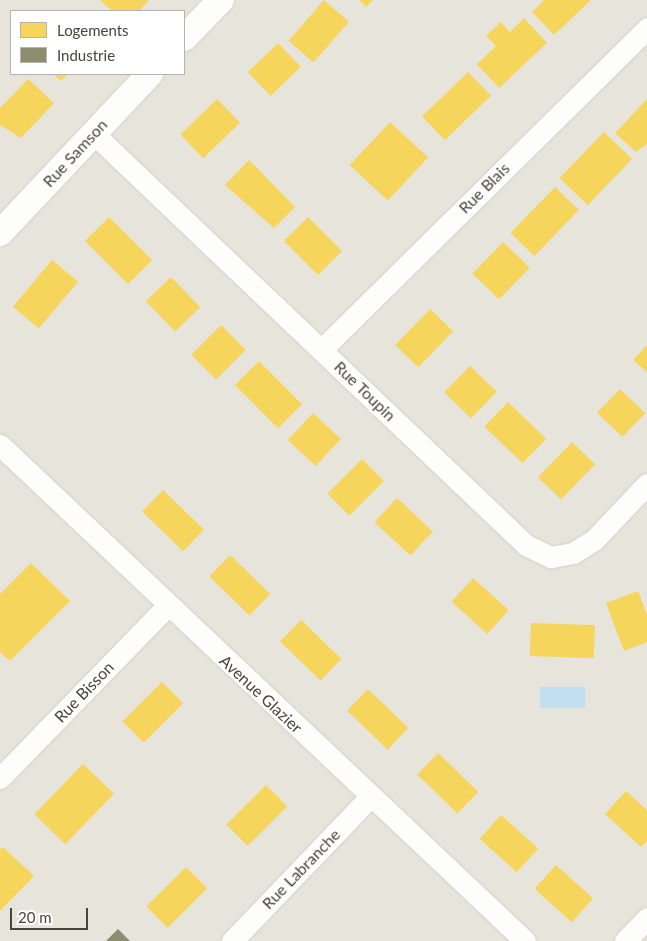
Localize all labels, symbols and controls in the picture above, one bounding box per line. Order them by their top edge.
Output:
legend [10,10,185,75]
text: Logements [57,21,129,39]
text: Industrie [57,46,115,64]
street label: Rue Samson [39,115,111,191]
street label: Rue Blais [455,159,513,217]
street label: Rue Toupin [330,357,400,425]
street label: Avenue Glazier [216,651,306,737]
street label: Rue Bisson [50,658,118,726]
street label: Rue Labranche [258,825,344,913]
scale bar [12,898,90,930]
text: 20 m [18,908,52,926]

